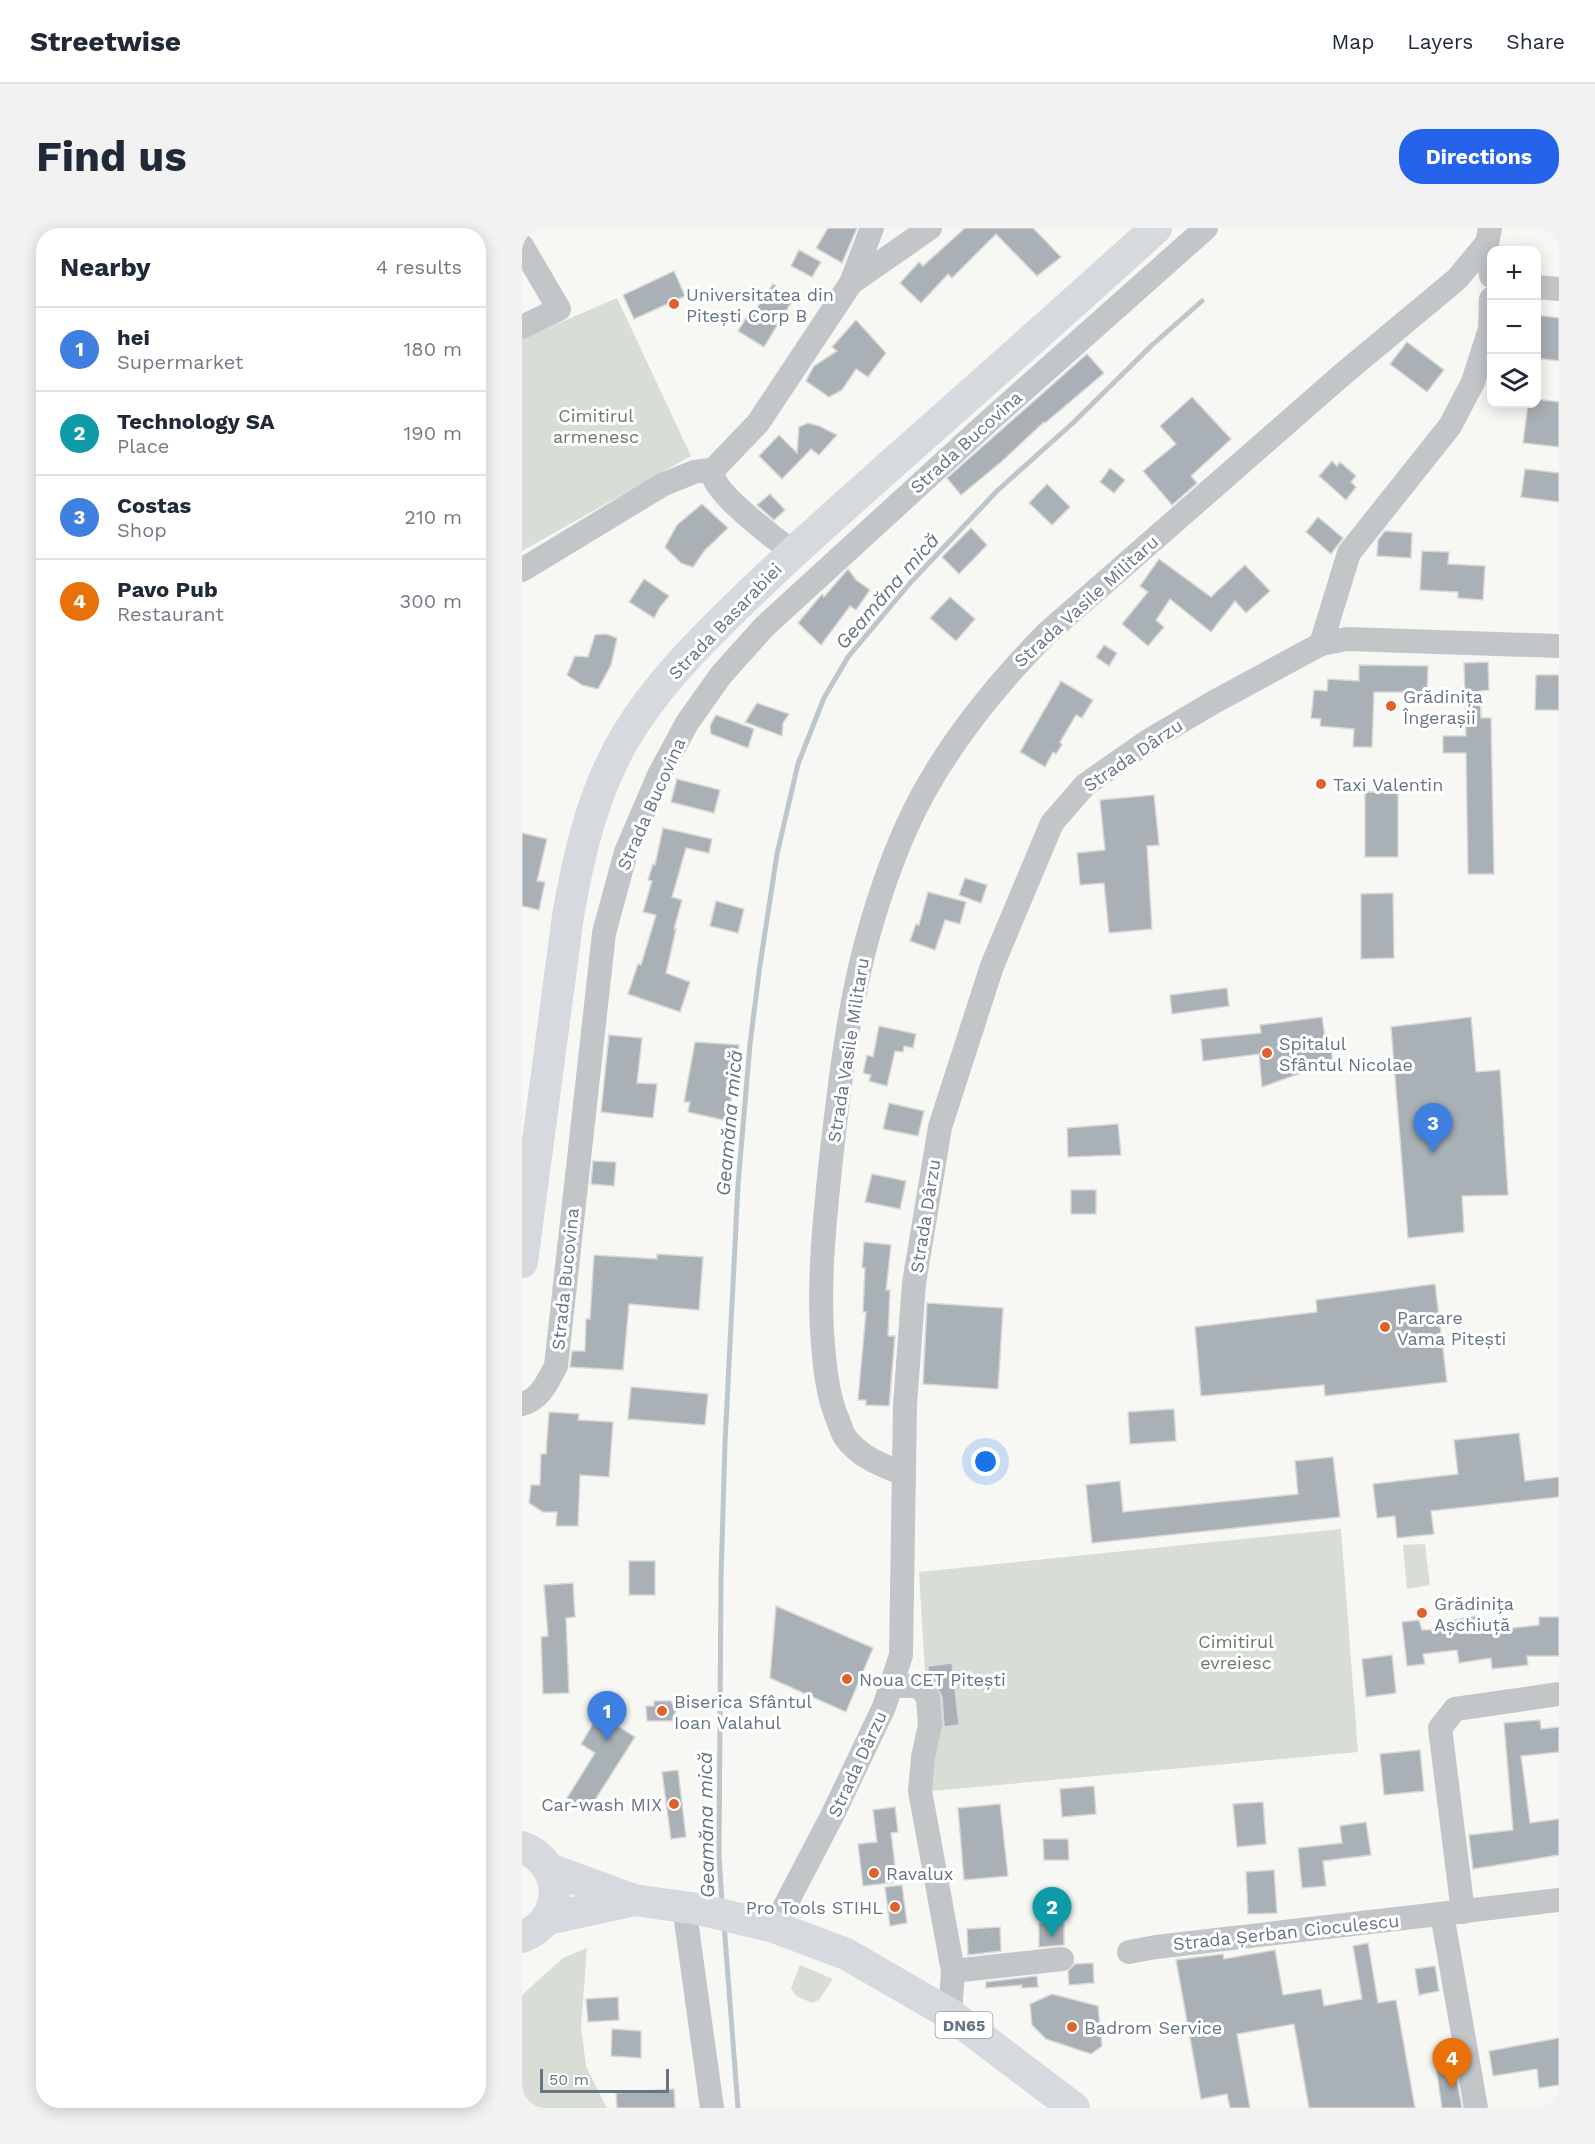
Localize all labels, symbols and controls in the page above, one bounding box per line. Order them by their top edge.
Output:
text: Streetwise [30,25,181,58]
text: Map [1331,29,1374,54]
text: Layers [1407,29,1473,54]
text: Share [1506,29,1565,54]
button: Directions [1399,129,1559,184]
text: Find us [36,132,187,181]
map controls [1487,246,1541,408]
button: + [1487,246,1541,300]
text: Nearby [60,252,151,282]
text: 4 results [376,255,462,279]
place label: Universitatea din Pitești Corp B [686,284,834,326]
marker: Universitatea din Pitești Corp B [667,297,681,311]
button: − [1487,300,1541,354]
text: hei [117,325,150,350]
text: 1 [75,337,84,361]
text: 180 m [404,337,462,361]
text: Supermarket [117,350,243,374]
button: layers [1487,354,1541,408]
street label: Strada Bucovina [906,386,1026,498]
park label: Cimitirul armenesc [553,405,639,447]
text: Technology SA [117,409,275,434]
text: 2 [74,421,85,445]
text: 190 m [404,421,462,445]
text: Place [117,434,169,458]
text: Costas [117,493,191,518]
text: 3 [74,505,85,529]
text: 210 m [404,505,462,529]
text: Shop [117,518,167,542]
water label: Geamăna mică [830,528,944,654]
street label: Strada Vasile Militaru [1010,531,1162,671]
street label: Strada Basarabiei [664,558,786,684]
text: Pavo Pub [117,577,218,602]
text: 4 [73,589,86,613]
text: 300 m [400,589,462,613]
text: Restaurant [117,602,224,626]
place label: Grădinița Îngerașii [1402,686,1483,728]
marker: Grădinița Îngerașii [1384,699,1398,713]
street label: Strada Dârzu [1080,714,1186,796]
street label: Strada Bucovina [612,735,690,873]
place label: Taxi Valentin [1333,774,1443,795]
marker: Taxi Valentin [1314,777,1328,791]
street label: Strada Vasile Militaru [823,956,873,1144]
place label: Spitalul Sfântul Nicolae [1279,1033,1413,1075]
marker: Spitalul Sfântul Nicolae [1260,1046,1274,1060]
water label: Geamăna mică [711,1049,747,1197]
pin: 3 [1414,1104,1452,1153]
street label: Strada Dârzu [906,1158,944,1274]
street label: Strada Bucovina [547,1207,583,1351]
place label: Parcare Vama Pitești [1397,1307,1506,1349]
marker: Parcare Vama Pitești [1378,1320,1392,1334]
your location [971,1447,1000,1476]
place label: Grădinița Așchiuță [1434,1593,1514,1635]
marker: Grădinița Așchiuță [1415,1606,1429,1620]
park label: Cimitirul evreiesc [1198,1631,1274,1673]
place label: Noua CET Pitești [859,1669,1006,1690]
marker: Noua CET Pitești [840,1672,854,1686]
place label: Biserica Sfântul Ioan Valahul [674,1691,812,1733]
pin: 1 [588,1692,626,1741]
marker: Biserica Sfântul Ioan Valahul [655,1704,669,1718]
street label: Strada Dârzu [823,1708,891,1820]
water label: Geamăna mică [693,1752,719,1898]
place label: Car-wash MIX [541,1794,662,1815]
marker: Car-wash MIX [667,1797,681,1811]
place label: Ravalux [886,1863,953,1884]
marker: Ravalux [867,1866,881,1880]
pin: 2 [1032,1888,1072,1937]
place label: Pro Tools STIHL [746,1897,883,1918]
marker: Pro Tools STIHL [888,1900,902,1914]
street label: Strada Șerban Cioculescu [1172,1910,1400,1954]
road number: DN65 [936,2012,992,2038]
place label: Badrom Service [1084,2017,1222,2038]
marker: Badrom Service [1065,2020,1079,2034]
pin: 4 [1432,2038,1472,2088]
scale bar [540,2066,669,2094]
text: 50 m [549,2070,589,2089]

